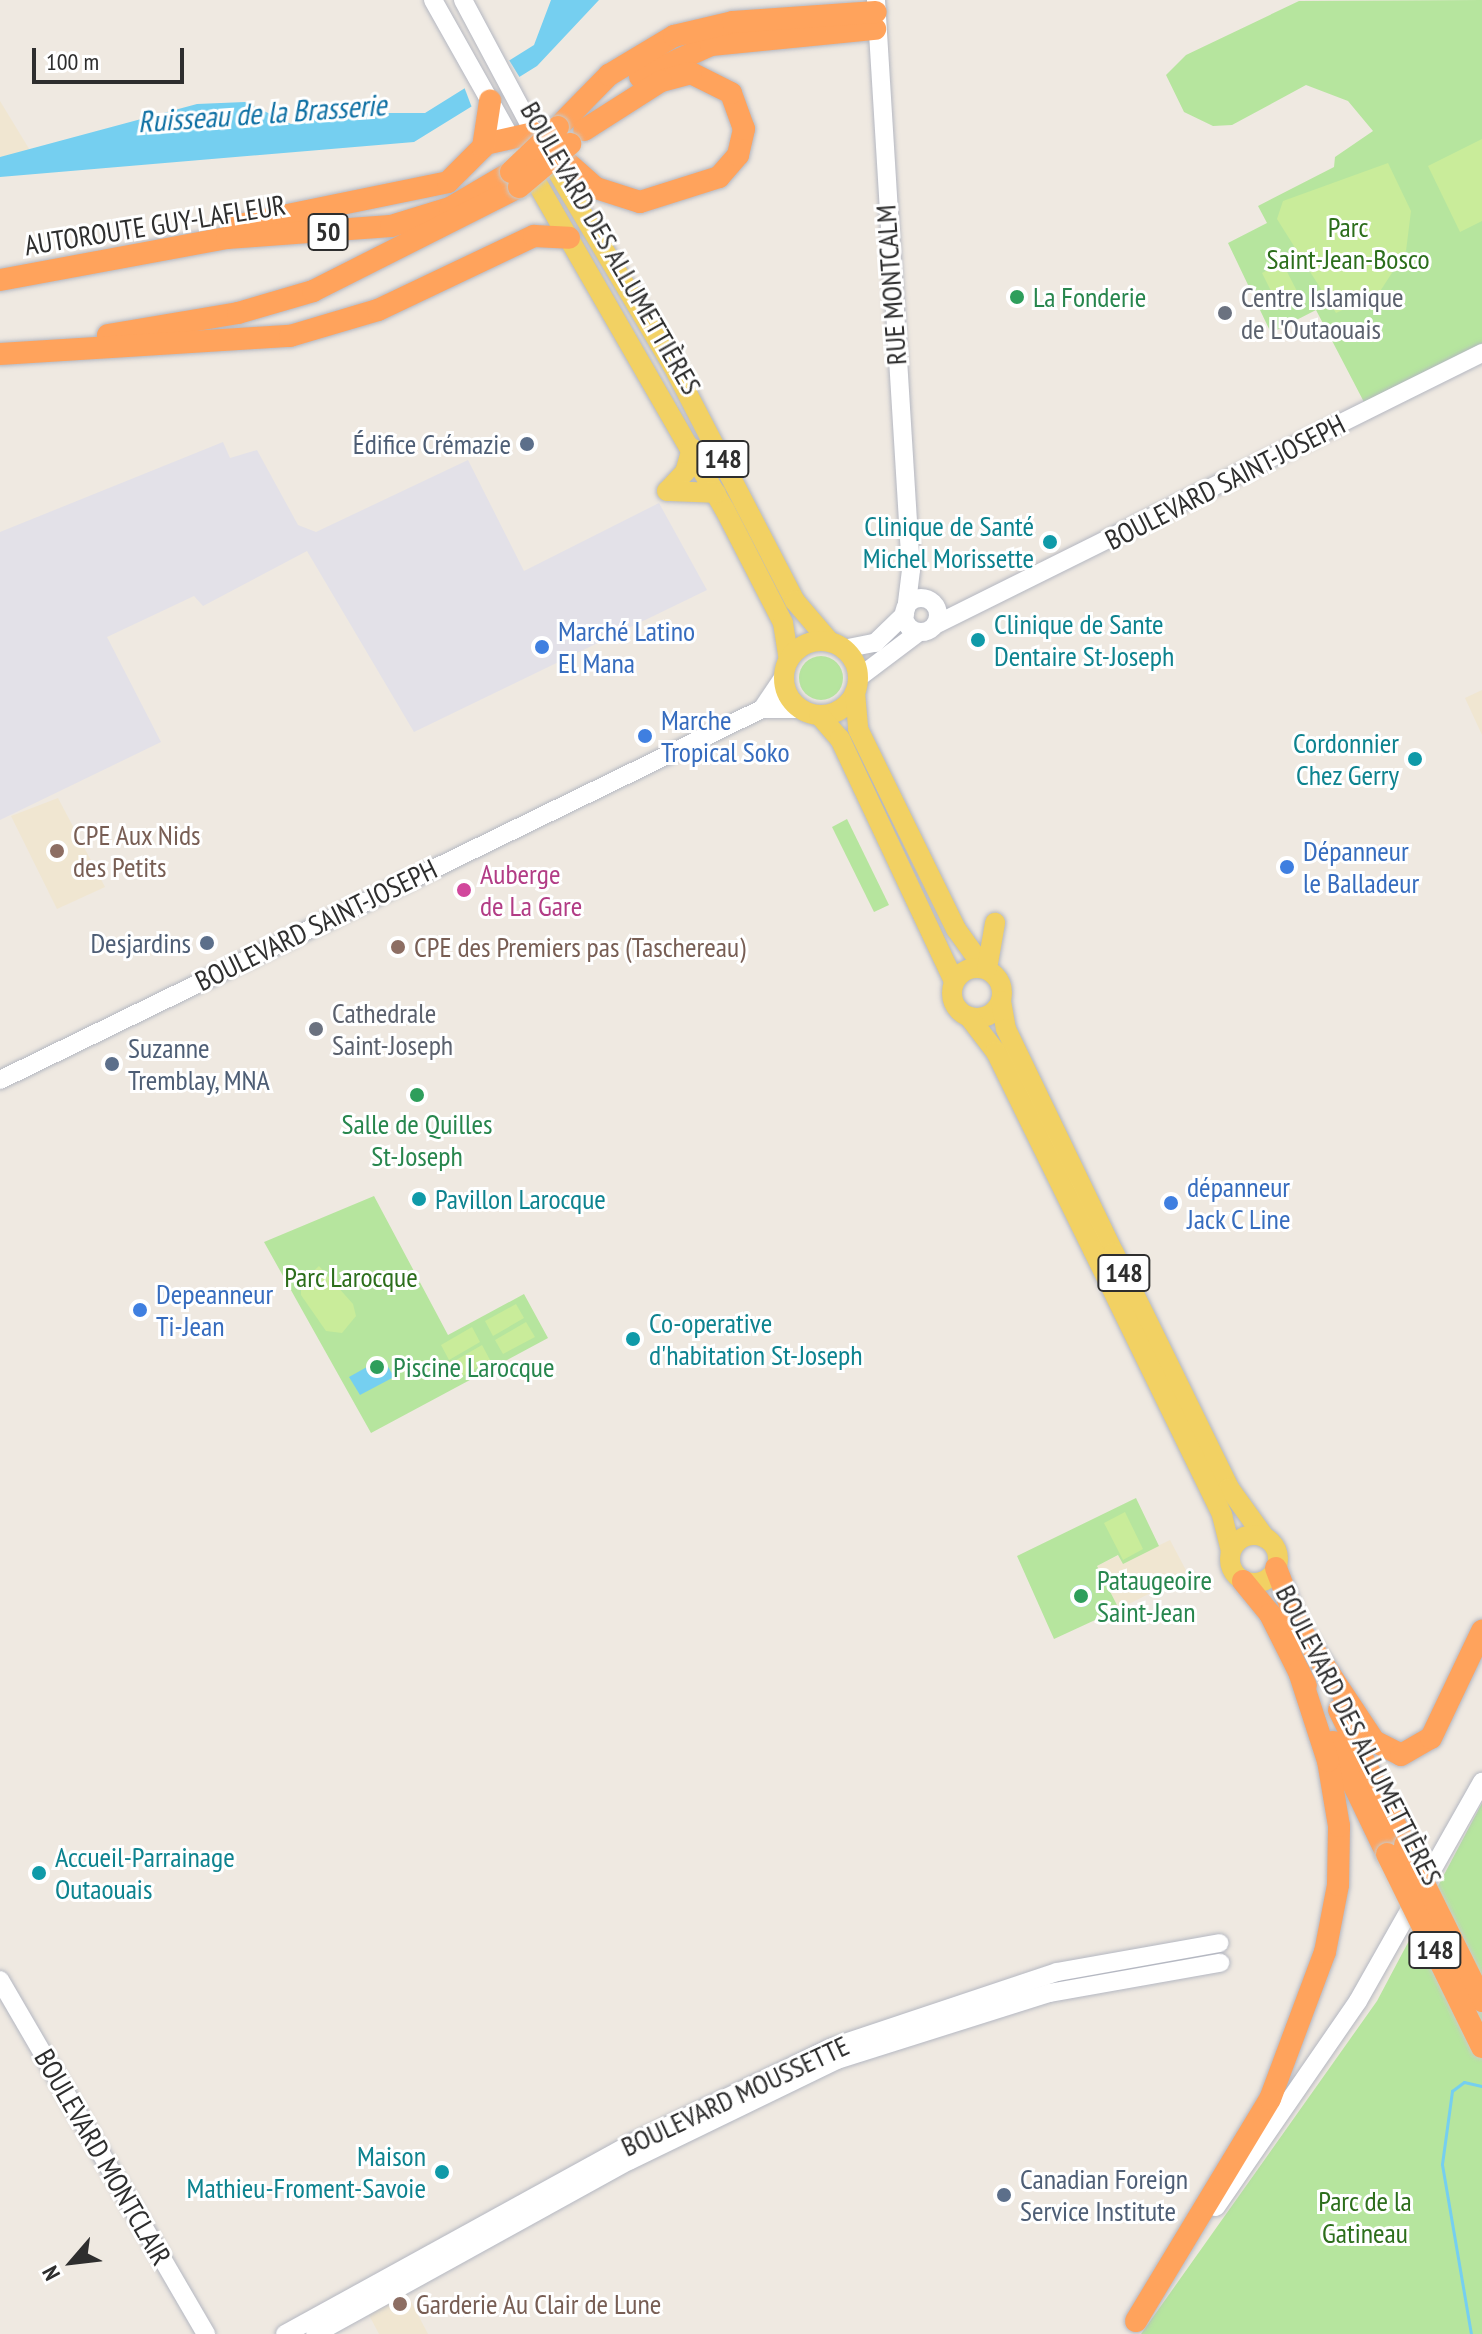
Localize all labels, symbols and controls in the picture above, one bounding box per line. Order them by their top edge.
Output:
scale bar [36,32,188,82]
text: 100 m [46,46,99,77]
water label: Ruisseau de la Brasserie [136,86,388,140]
street label: BOULEVARD DES ALLUMETTIÈRES [513,95,709,401]
street label: AUTOROUTE GUY-LAFLEUR [22,188,288,262]
street label: RUE MONTCALM [869,204,913,366]
road number: 50 [306,210,350,254]
park label: Parc Saint-Jean-Bosco [1266,210,1430,276]
place label: La Fonderie [1033,280,1146,314]
place label: Centre Islamique de L'Outaouais [1241,280,1404,346]
marker: La Fonderie [1008,288,1026,306]
marker: Centre Islamique de L'Outaouais [1216,304,1234,322]
street label: BOULEVARD SAINT-JOSEPH [1100,407,1350,557]
place label: Édifice Crémazie [353,427,511,461]
marker: Édifice Crémazie [518,435,536,453]
road number: 148 [695,437,751,481]
place label: Clinique de Santé Michel Morissette [863,509,1034,575]
marker: Clinique de Santé Michel Morissette [1041,533,1059,551]
place label: Clinique de Sante Dentaire St-Joseph [994,607,1174,673]
place label: Marché Latino El Mana [558,614,695,680]
marker: Clinique de Sante Dentaire St-Joseph [969,631,987,649]
marker: Marché Latino El Mana [533,638,551,656]
place label: Marche Tropical Soko [661,703,790,769]
place label: Cordonnier Chez Gerry [1293,726,1399,792]
marker: Marche Tropical Soko [636,727,654,745]
marker: Cordonnier Chez Gerry [1406,750,1424,768]
place label: CPE Aux Nids des Petits [73,818,202,884]
place label: Dépanneur le Balladeur [1303,834,1419,900]
marker: CPE Aux Nids des Petits [48,842,66,860]
street label: BOULEVARD SAINT-JOSEPH [190,852,442,998]
place label: Auberge de La Gare [480,857,582,923]
marker: Dépanneur le Balladeur [1278,858,1296,876]
marker: Auberge de La Gare [455,881,473,899]
place label: Desjardins [90,926,191,960]
place label: CPE des Premiers pas (Taschereau) [414,930,746,964]
marker: Desjardins [198,934,216,952]
marker: CPE des Premiers pas (Taschereau) [389,938,407,956]
place label: Cathedrale Saint-Joseph [332,996,453,1062]
marker: Cathedrale Saint-Joseph [307,1020,325,1038]
place label: Suzanne Tremblay, MNA [128,1031,272,1097]
marker: Suzanne Tremblay, MNA [103,1055,121,1073]
marker: Salle de Quilles St-Joseph [408,1086,426,1104]
place label: Salle de Quilles St-Joseph [341,1107,493,1173]
place label: dépanneur Jack C Line [1187,1170,1292,1236]
place label: Pavillon Larocque [435,1182,606,1216]
marker: Pavillon Larocque [410,1190,428,1208]
marker: dépanneur Jack C Line [1162,1194,1180,1212]
road number: 148 [1096,1251,1152,1295]
park label: Parc Larocque [284,1260,418,1294]
place label: Depeanneur Ti-Jean [156,1277,273,1343]
marker: Depeanneur Ti-Jean [131,1301,149,1319]
place label: Co-operative d'habitation St-Joseph [649,1306,862,1372]
marker: Co-operative d'habitation St-Joseph [624,1330,642,1348]
place label: Piscine Larocque [393,1350,555,1384]
marker: Piscine Larocque [368,1358,386,1376]
place label: Pataugeoire Saint-Jean [1097,1563,1212,1629]
street label: BOULEVARD DES ALLUMETTIÈRES [1268,1579,1450,1891]
marker: Pataugeoire Saint-Jean [1072,1587,1090,1605]
place label: Accueil-Parrainage Outaouais [55,1840,235,1906]
marker: Accueil-Parrainage Outaouais [30,1864,48,1882]
road number: 148 [1407,1928,1463,1972]
street label: BOULEVARD MOUSSETTE [616,2029,854,2163]
street label: BOULEVARD MONTCLAIR [28,2043,178,2271]
place label: Maison Mathieu-Froment-Savoie [187,2139,426,2205]
place label: Canadian Foreign Service Institute [1020,2162,1188,2228]
marker: Maison Mathieu-Froment-Savoie [433,2163,451,2181]
park label: Parc de la Gatineau [1318,2184,1412,2250]
marker: Canadian Foreign Service Institute [995,2186,1013,2204]
north arrow [32,2222,112,2302]
text: N [36,2261,66,2285]
place label: Garderie Au Clair de Lune [416,2287,662,2321]
marker: Garderie Au Clair de Lune [391,2295,409,2313]

